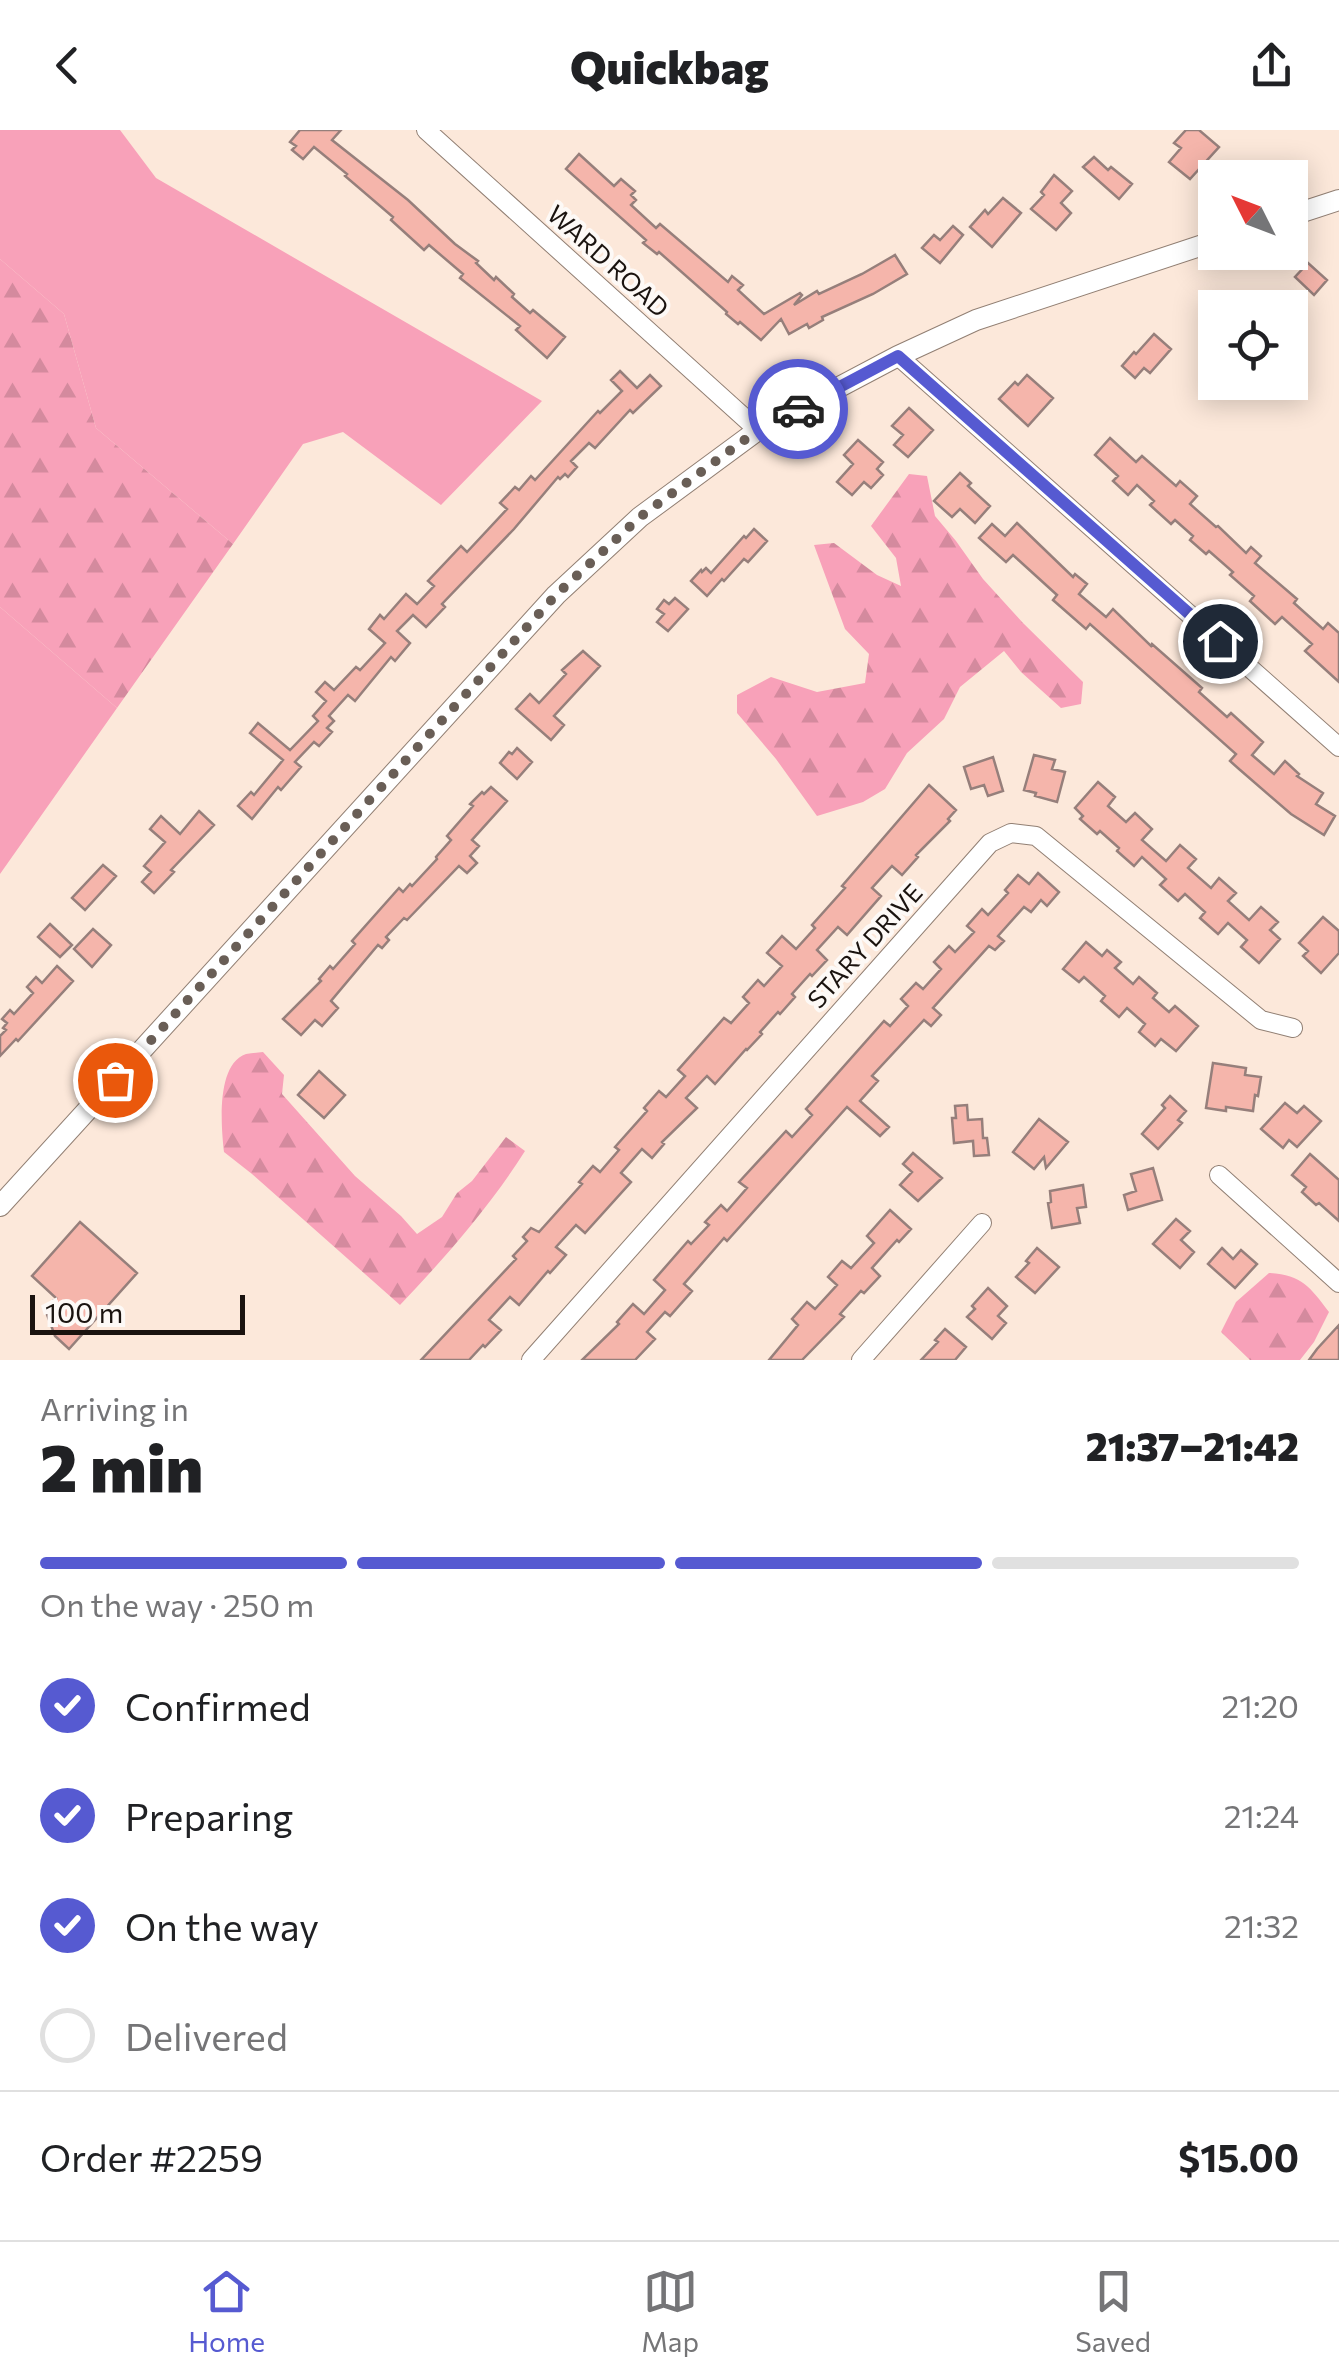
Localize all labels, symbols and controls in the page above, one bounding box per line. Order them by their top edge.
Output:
icon: back [40,38,95,93]
text: Quickbag [570,38,769,93]
icon: share [1244,38,1299,93]
north arrow [1198,160,1308,270]
map controls [1198,160,1308,400]
street label: WARD ROAD [542,198,675,322]
button: locate [1198,290,1308,400]
courier [748,359,848,459]
icon: car [771,382,826,437]
pin [1178,599,1263,684]
icon: home [1193,614,1248,669]
street label: STARY DRIVE [801,877,928,1014]
pin [73,1038,158,1123]
icon: bag [88,1053,143,1108]
scale bar [30,1290,245,1334]
text: 100 m [45,1295,123,1329]
text: Arriving in [40,1388,189,1428]
text: 21:37–21:42 [1086,1422,1299,1469]
text: 2 min [40,1426,203,1505]
text: On the way · 250 m [40,1584,314,1624]
icon: check [40,1678,95,1733]
text: Confirmed [125,1682,311,1729]
text: 21:20 [1221,1685,1299,1725]
icon: check [40,1788,95,1843]
text: Preparing [125,1792,293,1839]
text: 21:24 [1224,1795,1299,1835]
icon: check [40,1898,95,1953]
text: On the way [125,1902,319,1949]
text: 21:32 [1224,1905,1299,1945]
text: Delivered [125,2012,288,2059]
text: Order #2259 [40,2133,263,2180]
text: $15.00 [1178,2133,1299,2180]
tab: Home [188,2264,265,2358]
tab: Map [641,2264,699,2358]
tab: Saved [1075,2264,1151,2358]

